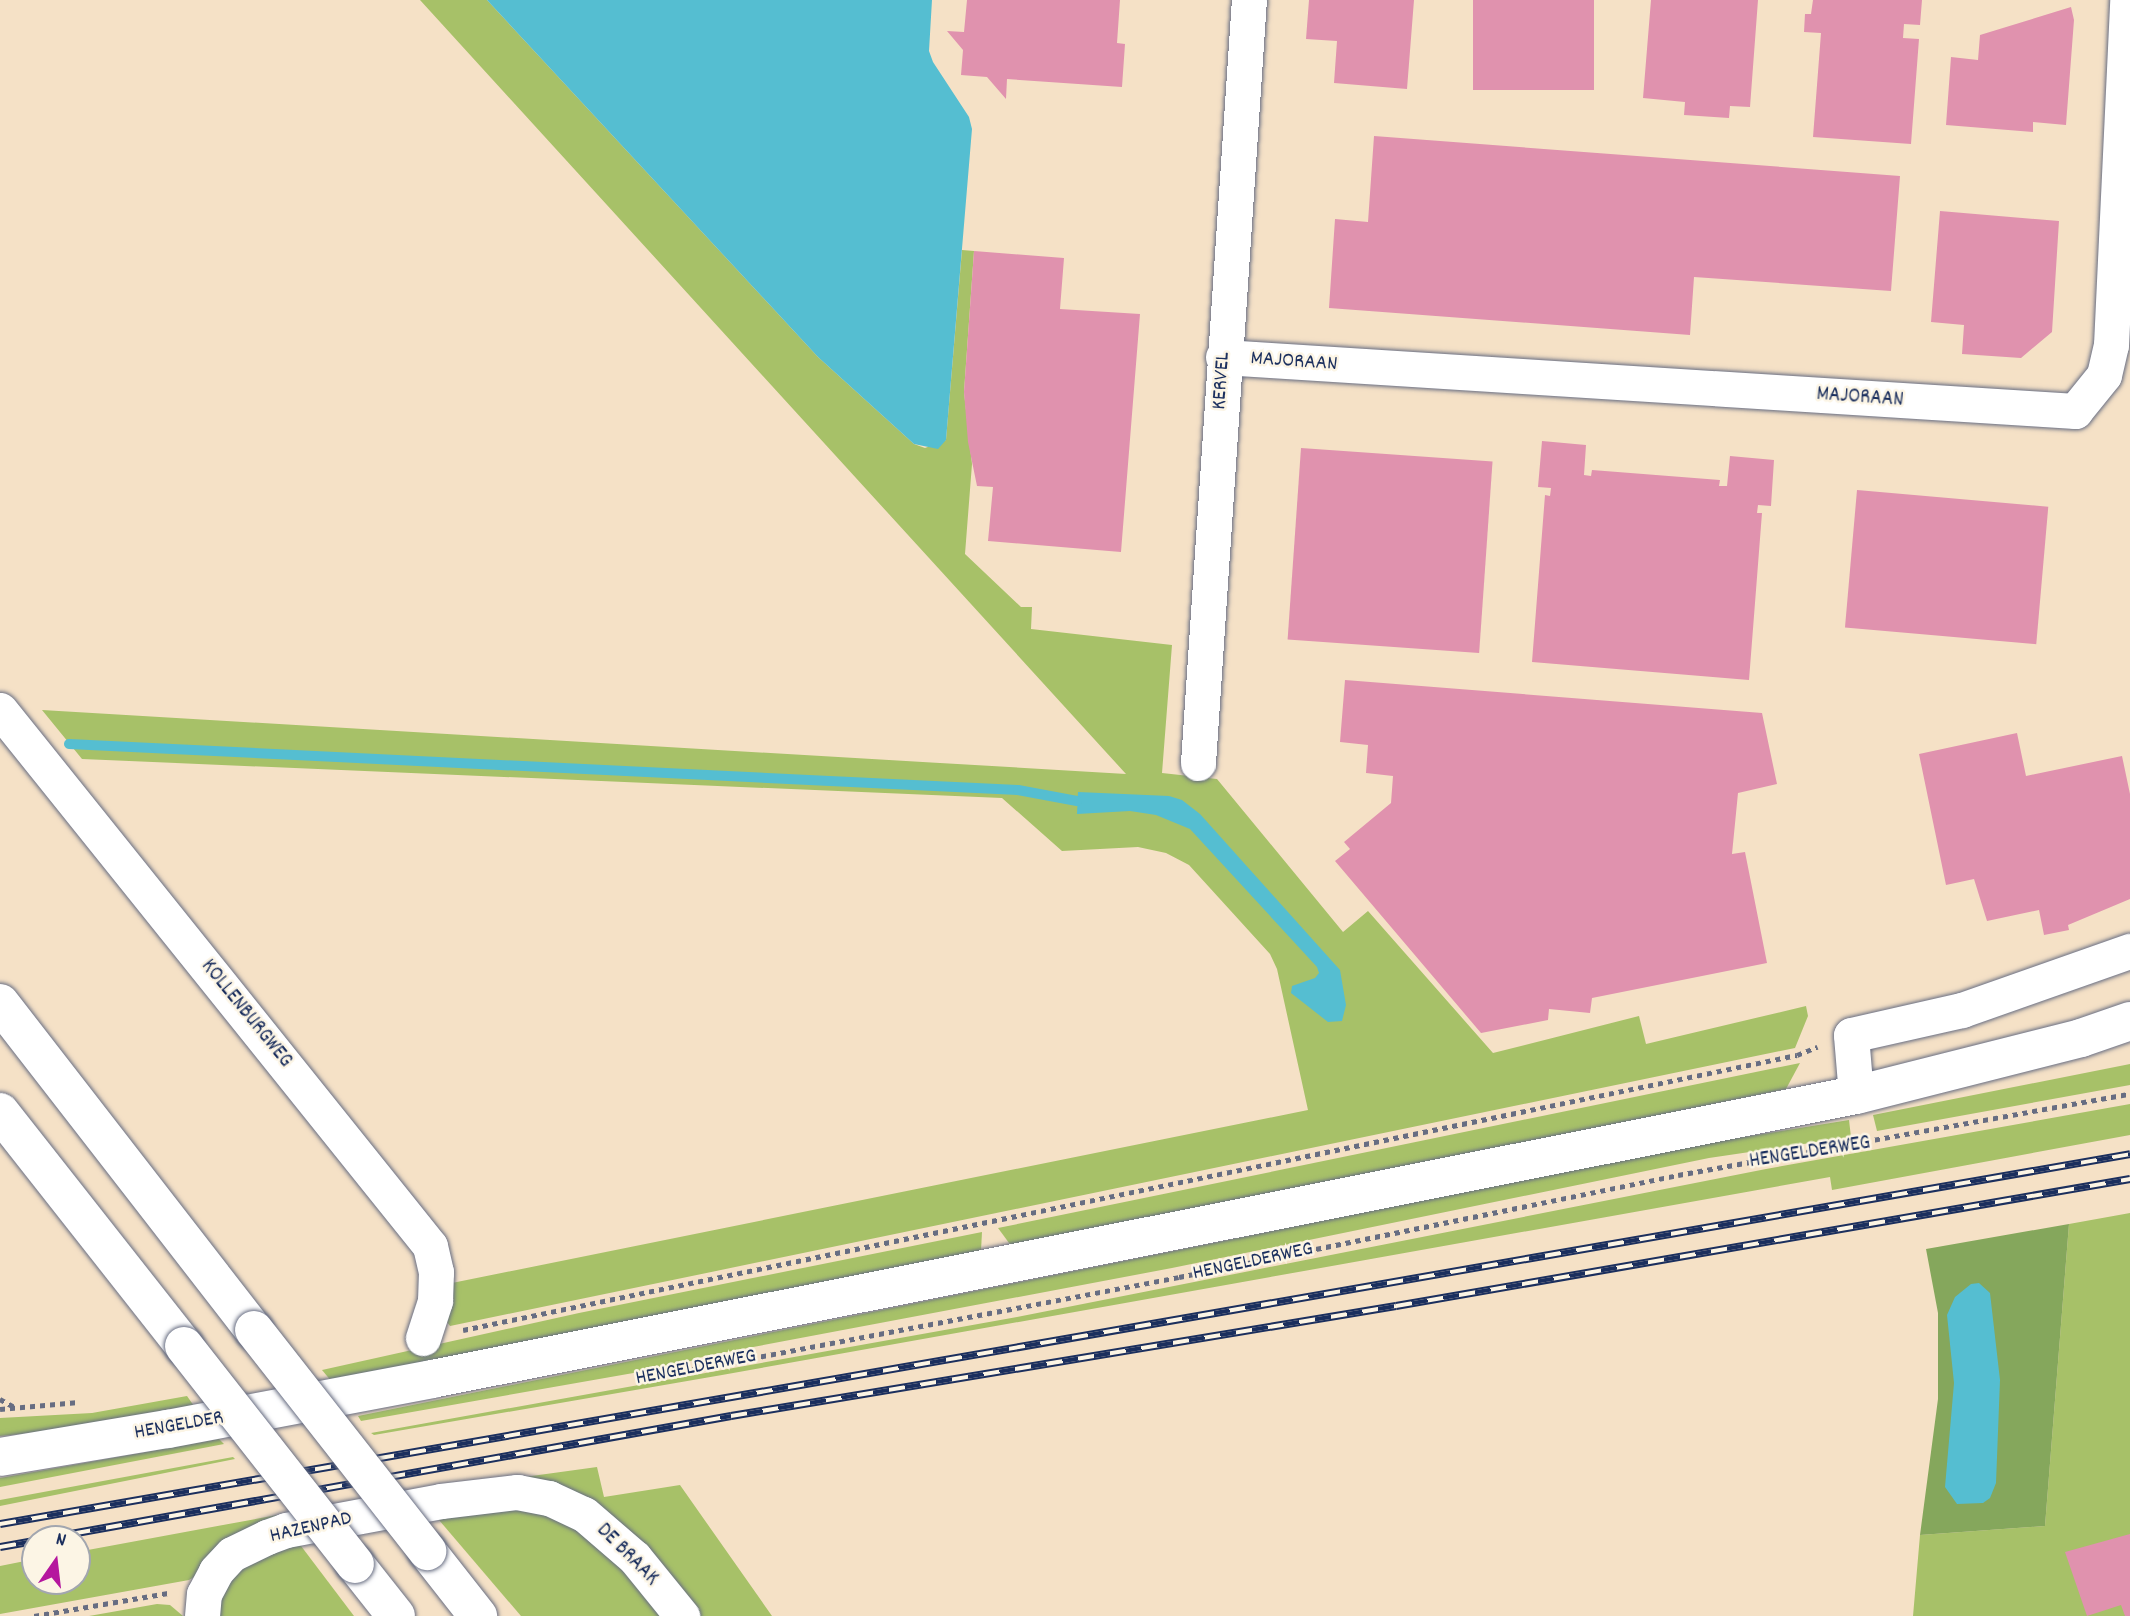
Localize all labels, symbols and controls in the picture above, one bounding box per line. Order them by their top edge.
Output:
street label: MAJORAAN [1250,346,1338,378]
street label: KERVEL [1207,351,1237,411]
street label: MAJORAAN [1816,382,1904,414]
street label: KOLLENBURGWEG [195,955,297,1073]
street label: HENGELDERWEG [1748,1131,1872,1175]
street label: HENGELDERWEG [1191,1237,1315,1287]
street label: HENGELDERWEG [634,1344,758,1392]
street label: HENGELDER [133,1406,225,1446]
street label: HAZENPAD [268,1506,354,1550]
street label: DE BRAAK [591,1519,663,1591]
north arrow [21,1525,91,1595]
text: N [53,1527,69,1555]

